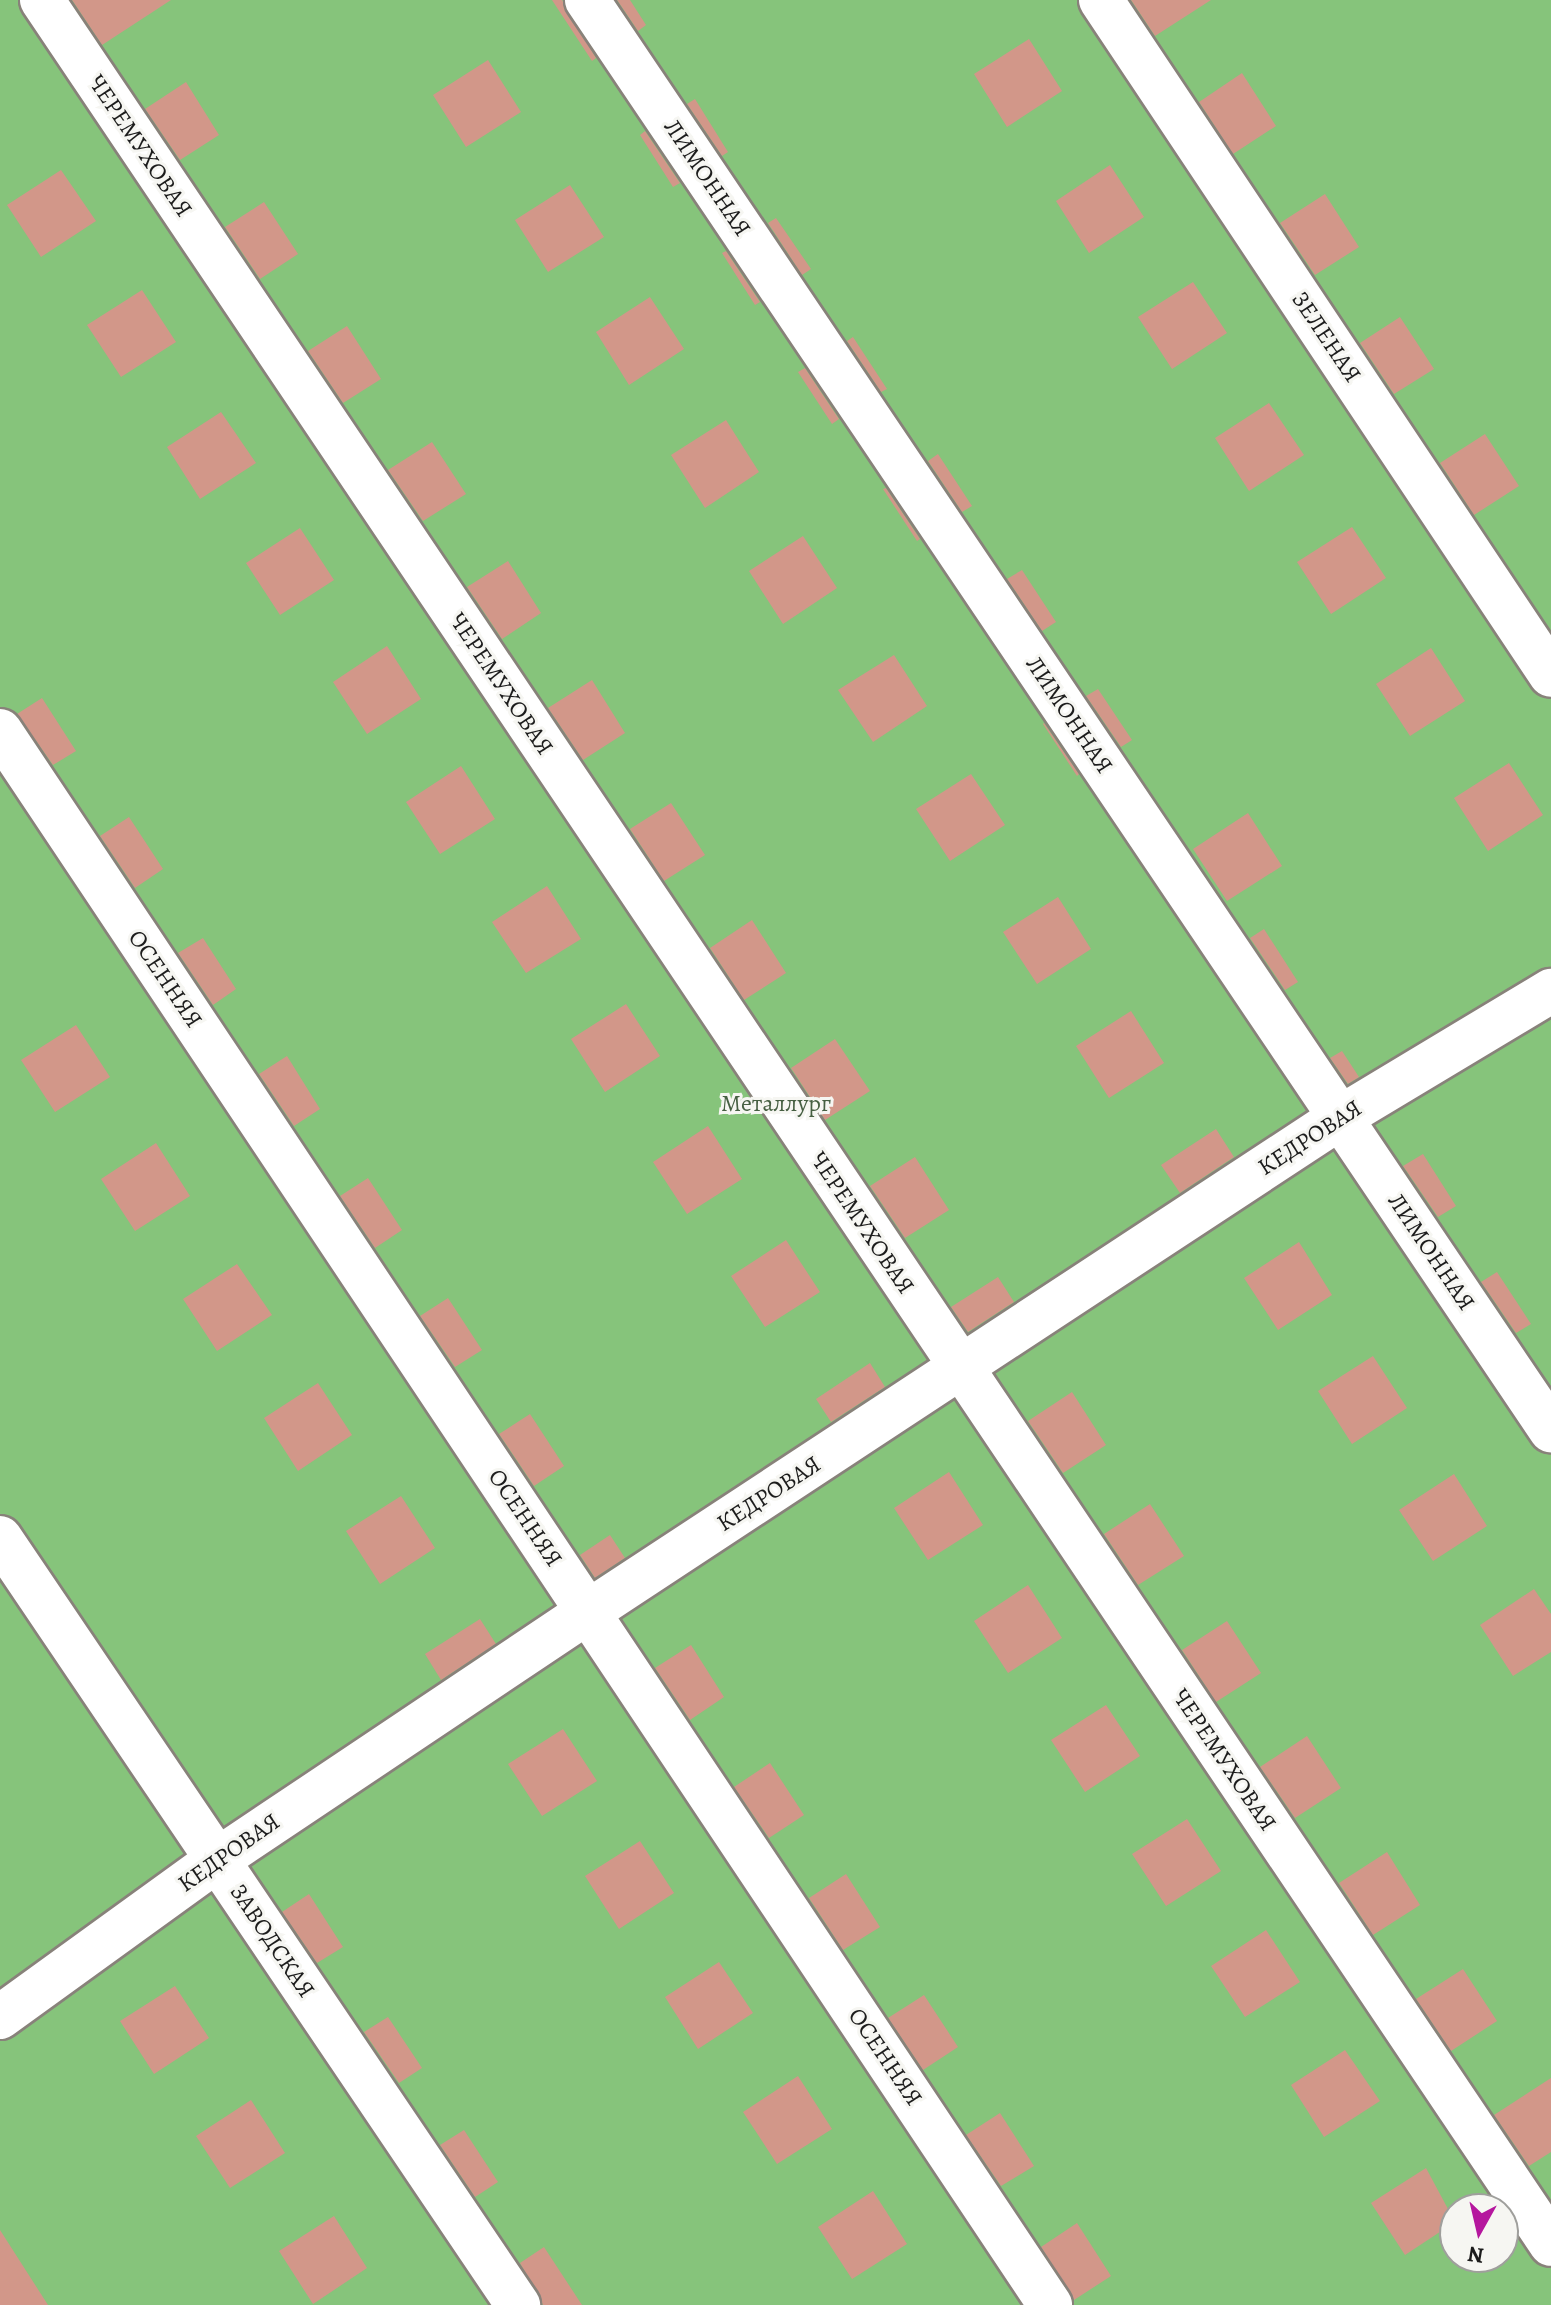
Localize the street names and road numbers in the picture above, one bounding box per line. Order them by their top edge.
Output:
street label: ЧЕРЕМУХОВАЯ [82,70,198,222]
street label: ЛИМОННАЯ [657,114,757,242]
street label: ЗЕЛЕНАЯ [1285,286,1367,388]
street label: ЧЕРЕМУХОВАЯ [443,608,559,760]
street label: ЛИМОННАЯ [1019,651,1119,779]
street label: ОСЕННЯЯ [122,925,208,1033]
street label: КЕДРОВАЯ [1253,1094,1367,1182]
street label: ЧЕРЕМУХОВАЯ [804,1147,920,1299]
street label: ЛИМОННАЯ [1381,1188,1481,1316]
street label: КЕДРОВАЯ [712,1450,826,1538]
street label: ОСЕННЯЯ [482,1464,568,1572]
street label: ЧЕРЕМУХОВАЯ [1166,1684,1282,1836]
street label: КЕДРОВАЯ [173,1807,285,1899]
street label: ЗАВОДСКАЯ [223,1879,321,2003]
street label: ОСЕННЯЯ [842,2003,928,2111]

